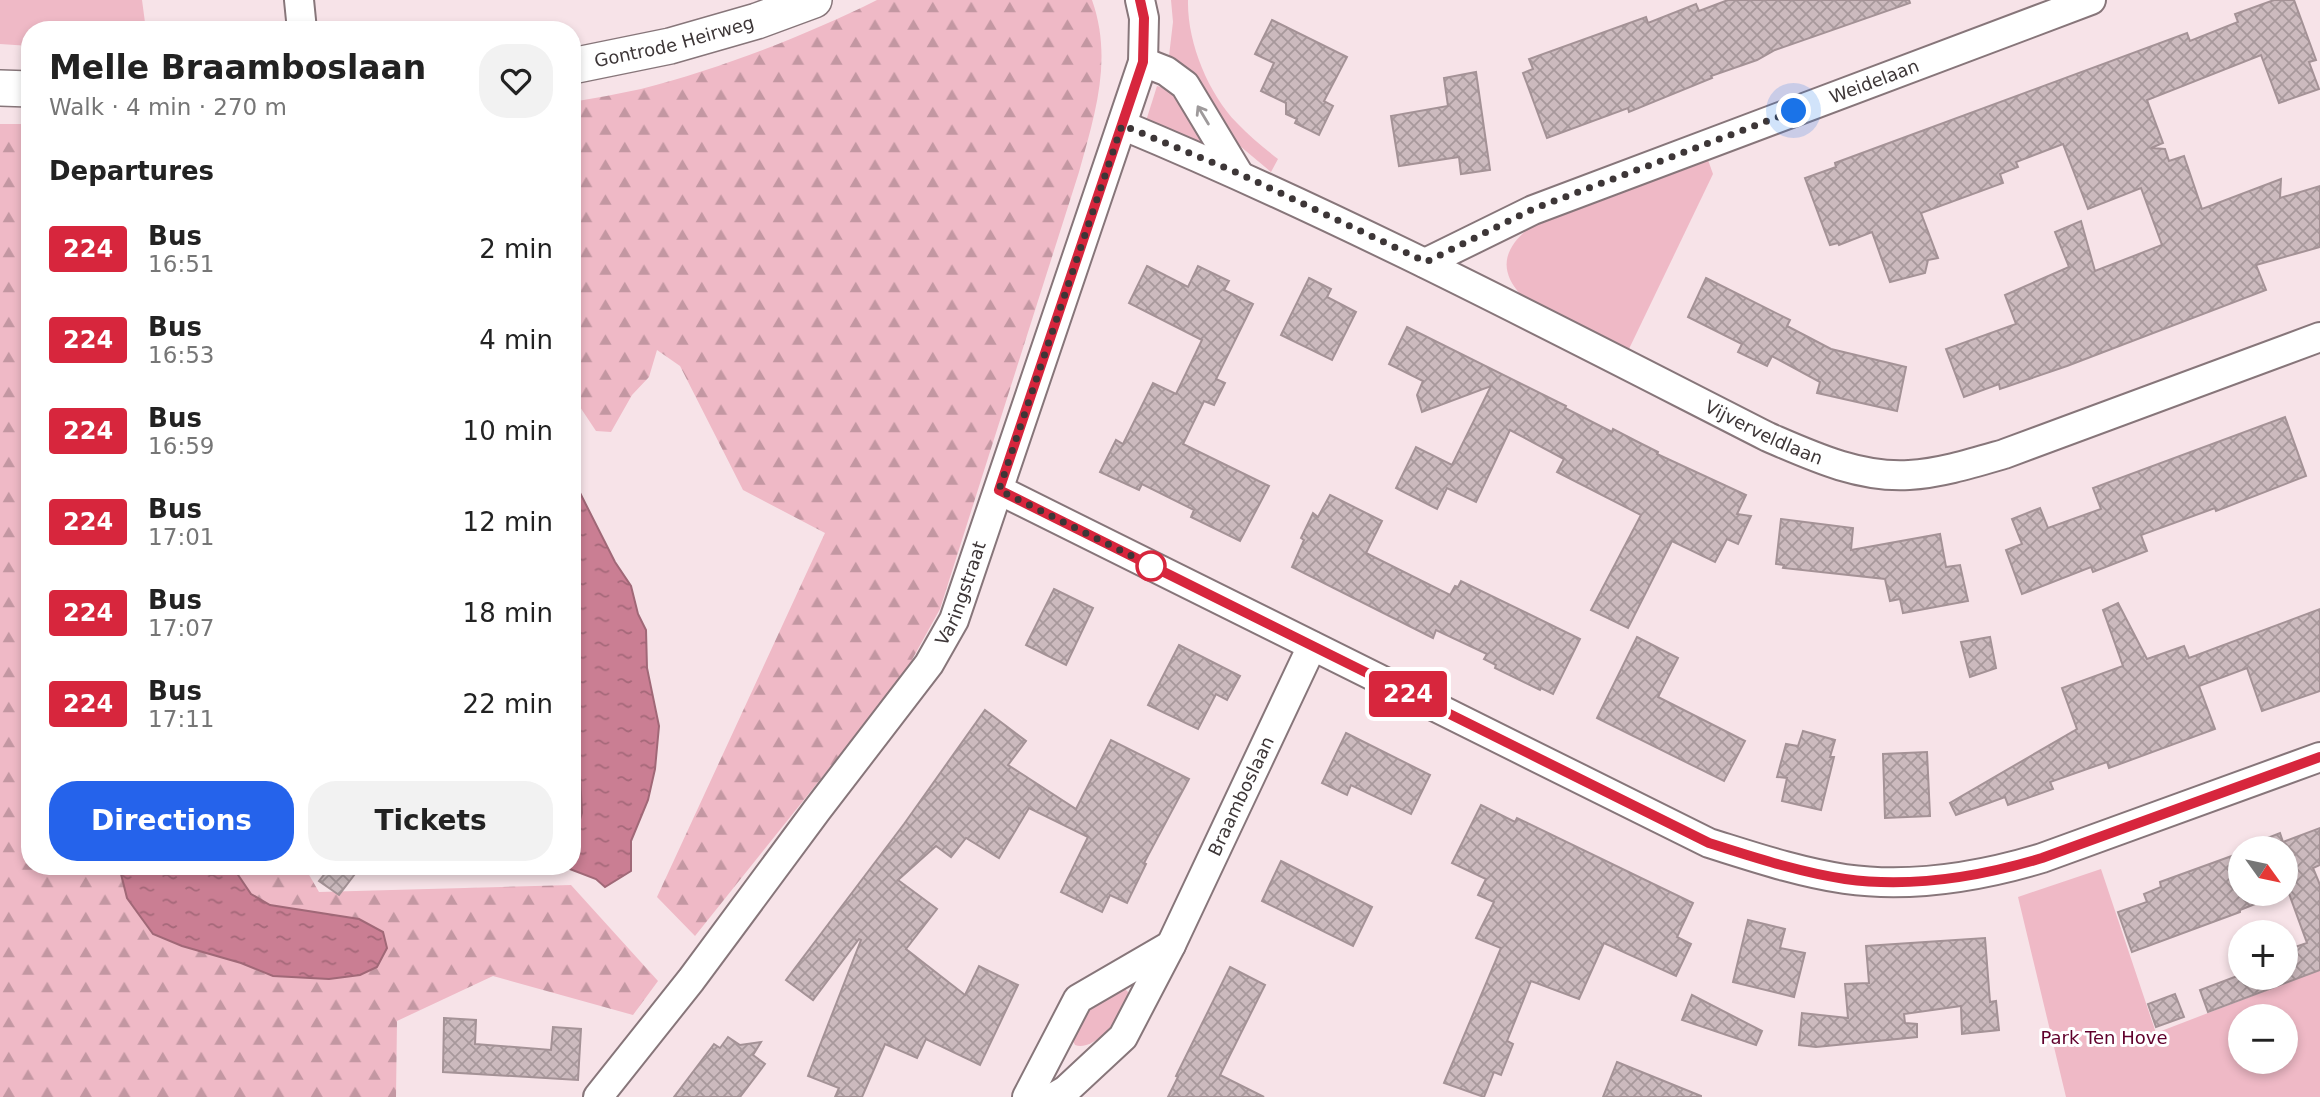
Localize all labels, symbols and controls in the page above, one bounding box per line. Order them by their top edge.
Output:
street label: Gontrode Heirweg [592,11,756,71]
button: heart [479,44,553,118]
text: Melle Braamboslaan [49,48,426,87]
street label: Weidelaan [1827,55,1922,107]
your location [1776,93,1811,128]
text: Walk · 4 min · 270 m [49,94,287,120]
one-way arrow [1195,105,1209,125]
text: Departures [49,156,214,186]
text: Bus [148,221,202,251]
text: 2 min [479,234,553,264]
text: 224 [63,235,113,263]
text: 16:51 [148,251,214,277]
text: Bus [148,312,202,342]
text: 4 min [479,325,553,355]
text: 224 [63,326,113,354]
text: 16:53 [148,342,214,368]
street label: Vijverveldlaan [1702,396,1826,469]
text: Bus [148,403,202,433]
text: 10 min [463,416,553,446]
text: 224 [63,417,113,445]
text: 16:59 [148,433,214,459]
text: Bus [148,494,202,524]
text: 12 min [463,507,553,537]
text: 224 [63,508,113,536]
text: 17:01 [148,524,214,550]
street label: Varingstraat [931,538,990,649]
unlabelled marker [1136,551,1166,581]
text: Bus [148,585,202,615]
text: 18 min [463,598,553,628]
text: 224 [63,599,113,627]
text: 17:07 [148,615,214,641]
line badge: 224 [1368,671,1448,717]
text: Bus [148,676,202,706]
text: 224 [1383,680,1433,708]
text: 22 min [463,689,553,719]
text: 224 [63,690,113,718]
text: 17:11 [148,706,214,732]
street label: Braamboslaan [1204,733,1278,859]
button: Directions [49,781,294,861]
button: Tickets [308,781,553,861]
north arrow [2228,836,2298,906]
map controls [2228,836,2298,1074]
button: + [2228,920,2298,990]
button: − [2228,1004,2298,1074]
park label: Park Ten Hove [2040,1027,2168,1048]

